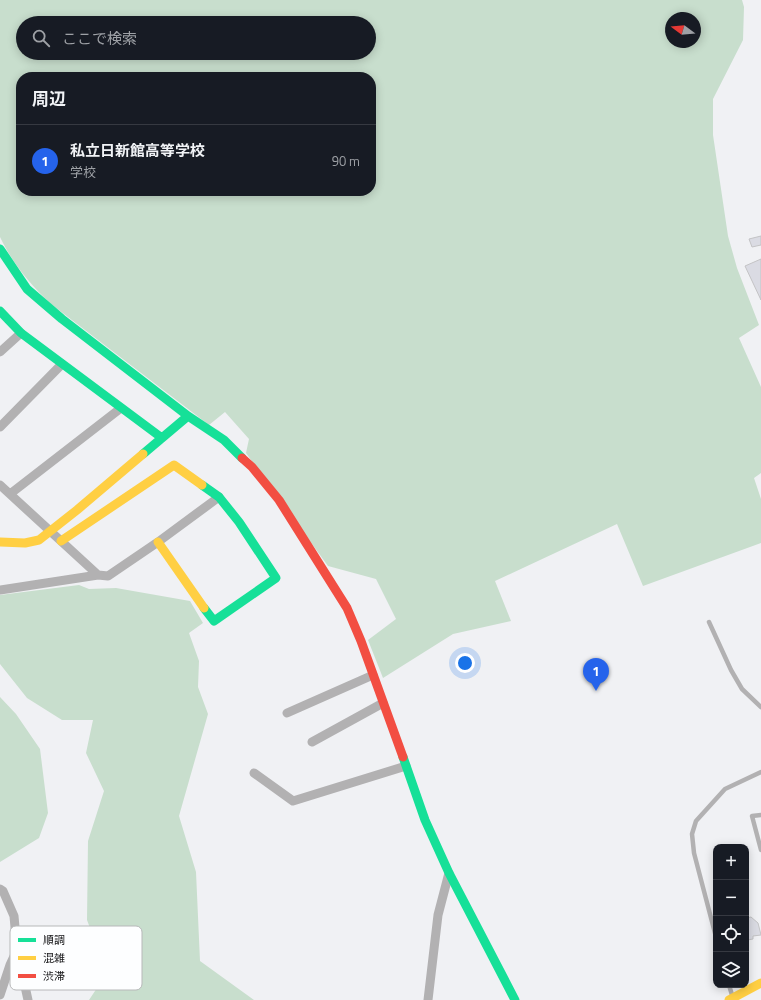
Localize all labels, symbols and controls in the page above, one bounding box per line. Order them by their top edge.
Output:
north arrow [665,12,701,48]
search box [16,16,376,60]
icon: search [30,27,52,49]
text: ここで検索 [62,27,137,50]
text: 周辺 [32,86,66,112]
text: 私立日新館高等学校 [70,139,205,162]
text: 1 [41,151,49,171]
text: 90 m [332,151,360,171]
text: 学校 [70,162,96,182]
your location [455,653,475,673]
pin: 1 [583,658,609,691]
map controls [713,844,749,988]
button: + [713,844,749,880]
button: − [713,880,749,916]
button: locate [713,916,749,952]
legend [10,926,142,990]
text: 順調 [43,932,65,948]
text: 混雑 [43,950,65,966]
button: layers [713,952,749,988]
text: 渋滞 [43,968,65,984]

